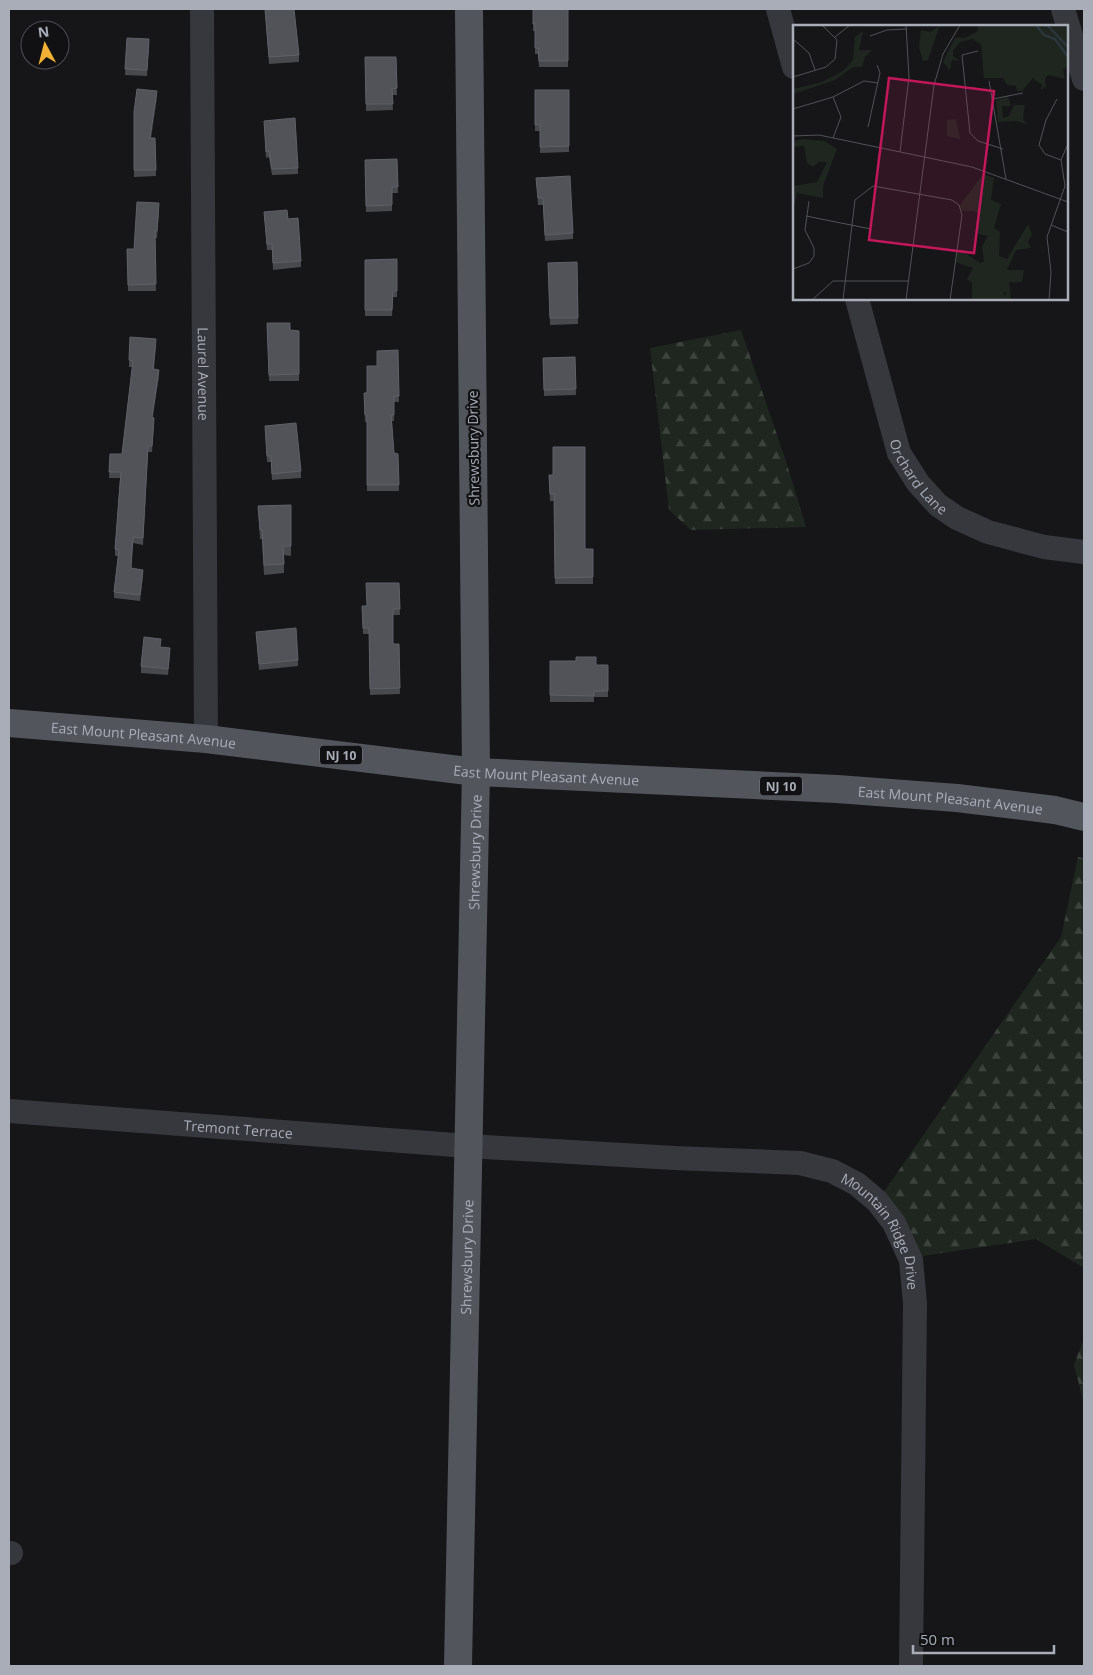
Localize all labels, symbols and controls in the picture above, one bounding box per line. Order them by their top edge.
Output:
north arrow [20,20,70,70]
text: N [37,21,50,42]
inset map [793,25,1068,300]
street label: Laurel Avenue [194,327,214,421]
street label: Shrewsbury Drive [462,390,484,506]
street label: Orchard Lane [886,437,952,518]
street label: East Mount Pleasant Avenue [50,717,237,752]
road number: NJ 10 [320,746,362,764]
street label: East Mount Pleasant Avenue [452,760,640,789]
road number: NJ 10 [760,776,802,796]
street label: East Mount Pleasant Avenue [857,781,1044,818]
street label: Shrewsbury Drive [464,794,485,910]
street label: Tremont Terrace [183,1115,294,1142]
street label: Mountain Ridge Drive [838,1168,923,1291]
street label: Shrewsbury Drive [456,1199,477,1315]
scale bar [913,1622,1054,1654]
text: 50 m [920,1629,955,1649]

